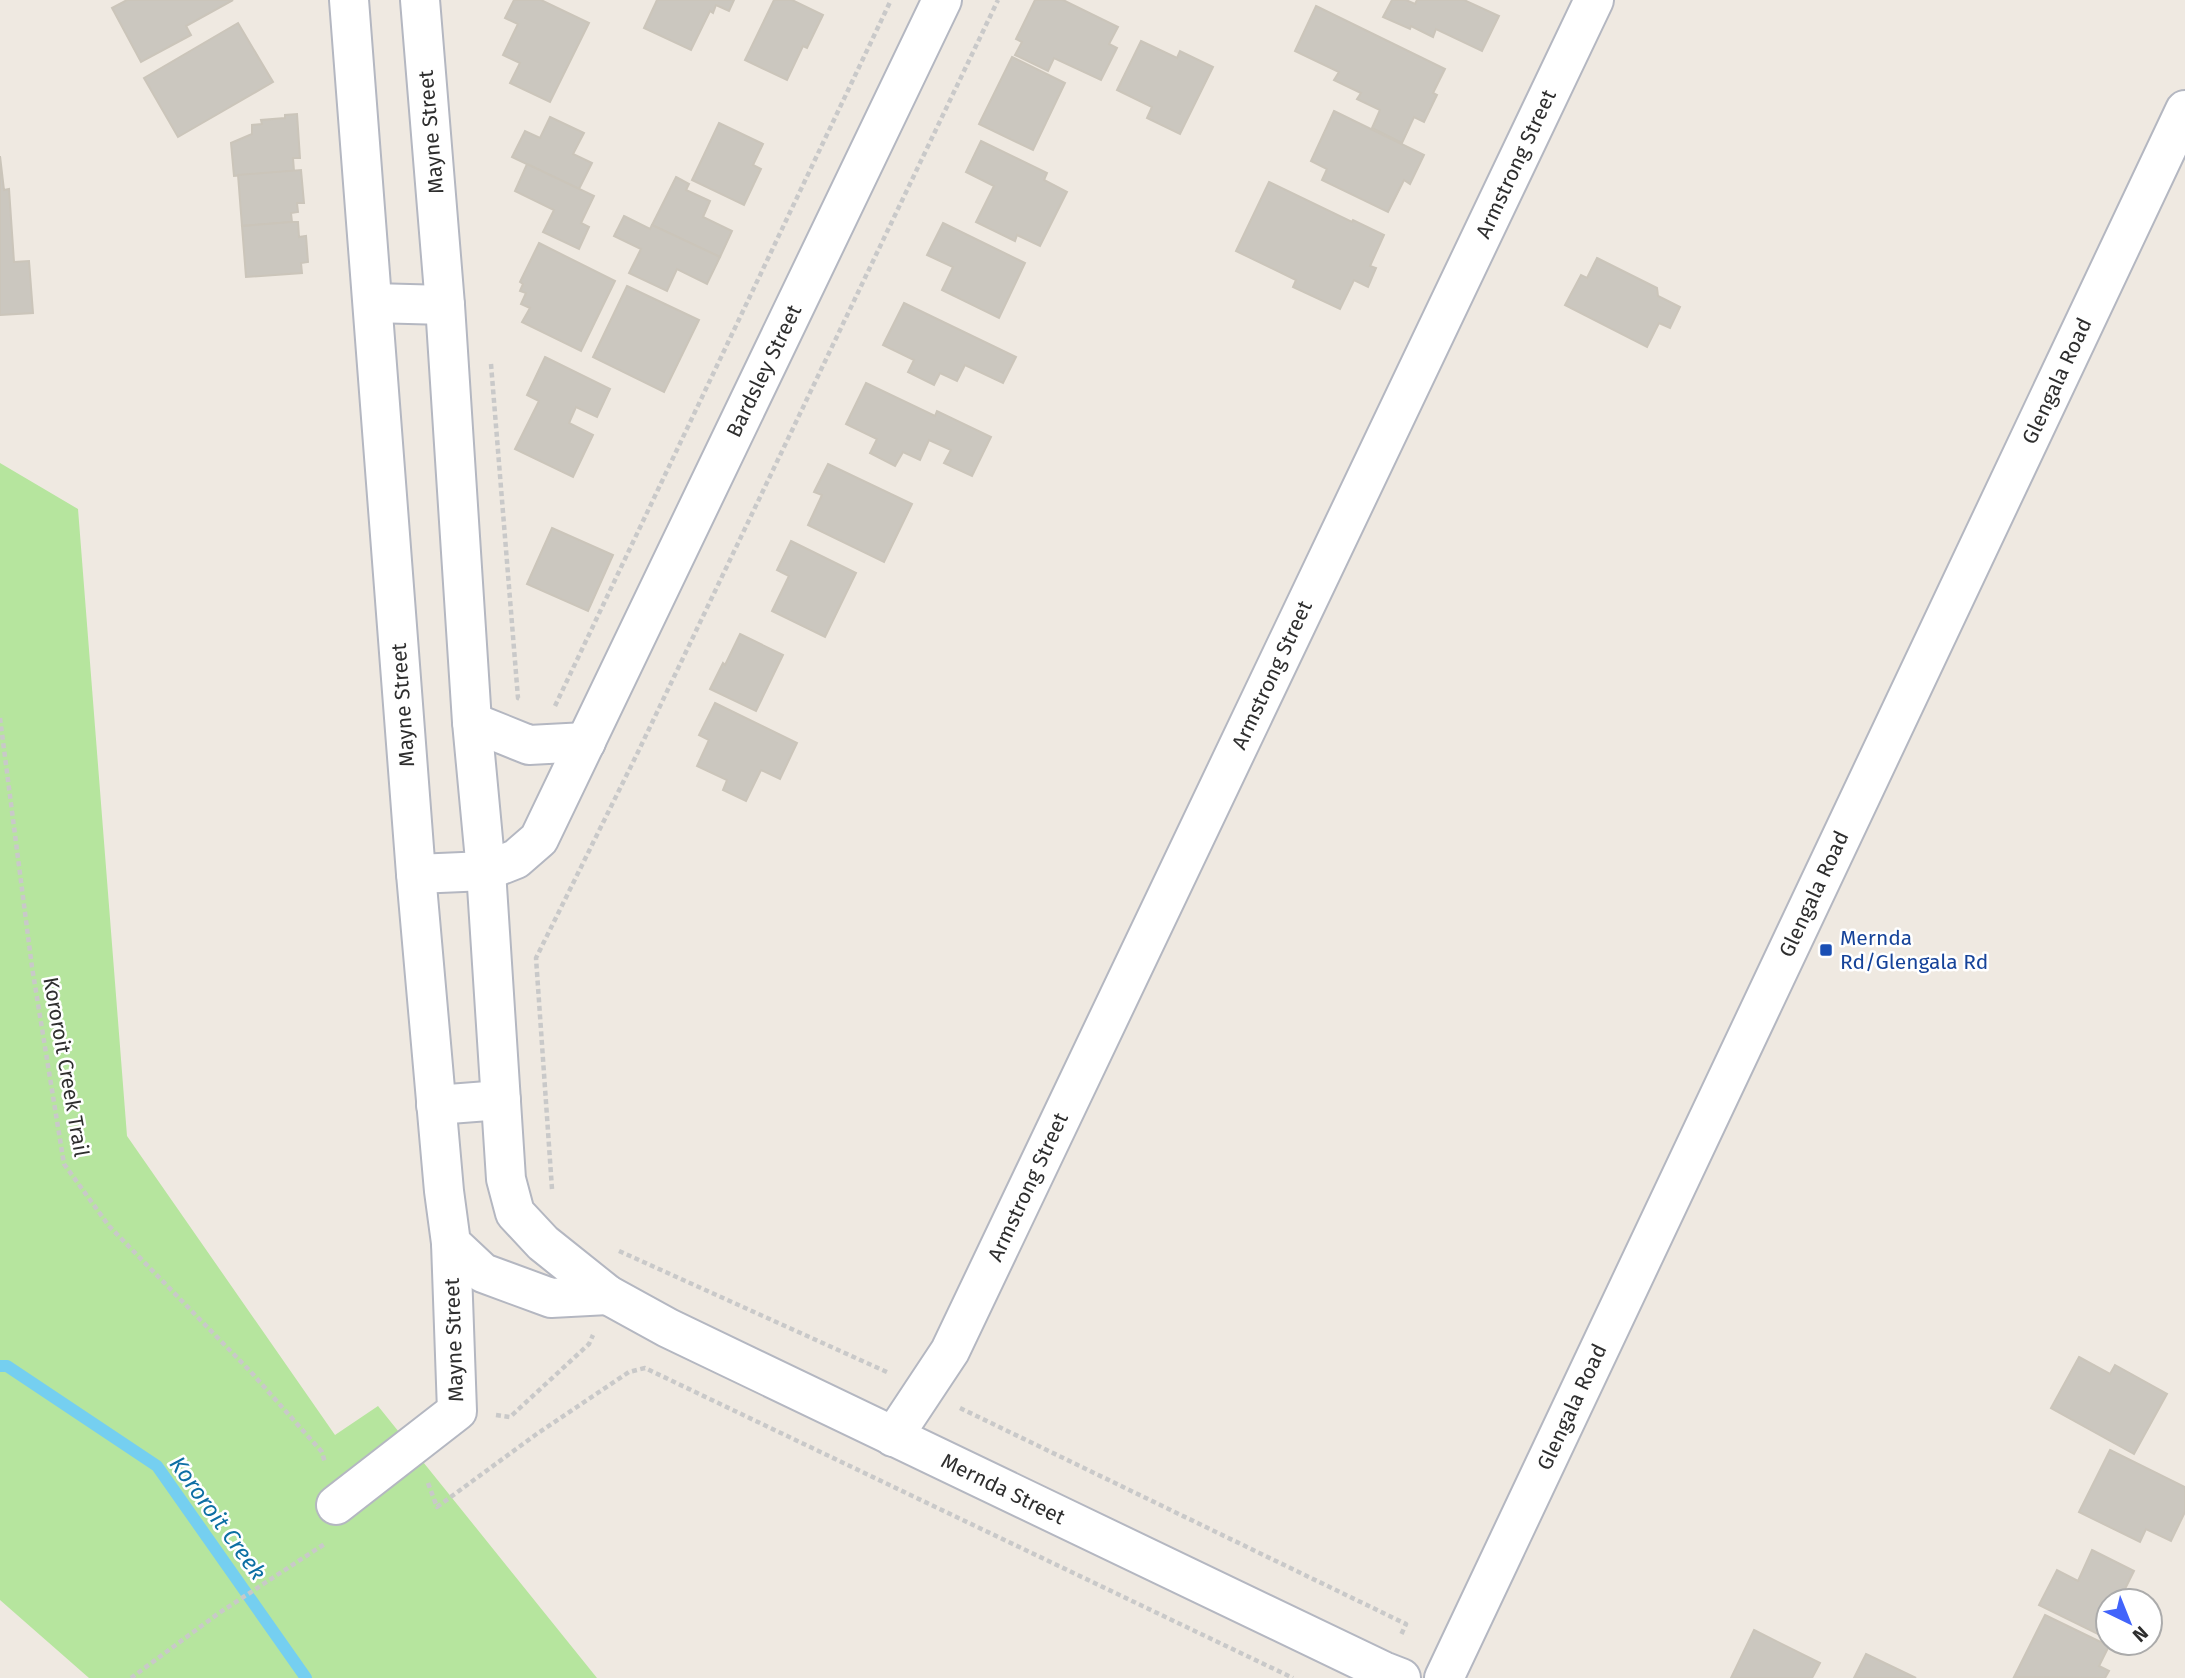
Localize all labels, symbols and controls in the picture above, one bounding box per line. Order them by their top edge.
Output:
street label: Mayne Street [413,69,449,195]
street label: Armstrong Street [1470,85,1562,242]
street label: Bardsley Street [721,300,807,442]
street label: Glengala Road [2016,314,2098,448]
street label: Armstrong Street [1226,596,1318,753]
street label: Mayne Street [386,642,420,768]
street label: Glengala Road [1773,827,1855,961]
place label: Mernda Rd/Glengala Rd [1840,925,1988,975]
marker: Mernda Rd/Glengala Rd [1818,942,1834,958]
street label: Kororoit Creek Trail [37,975,95,1159]
street label: Armstrong Street [982,1108,1074,1265]
street label: Mayne Street [439,1277,469,1402]
street label: Glengala Road [1531,1340,1613,1474]
street label: Mernda Street [937,1448,1070,1530]
water label: Kororoit Creek [164,1451,272,1585]
north arrow [2094,1587,2164,1657]
text: N [2128,1621,2153,1647]

